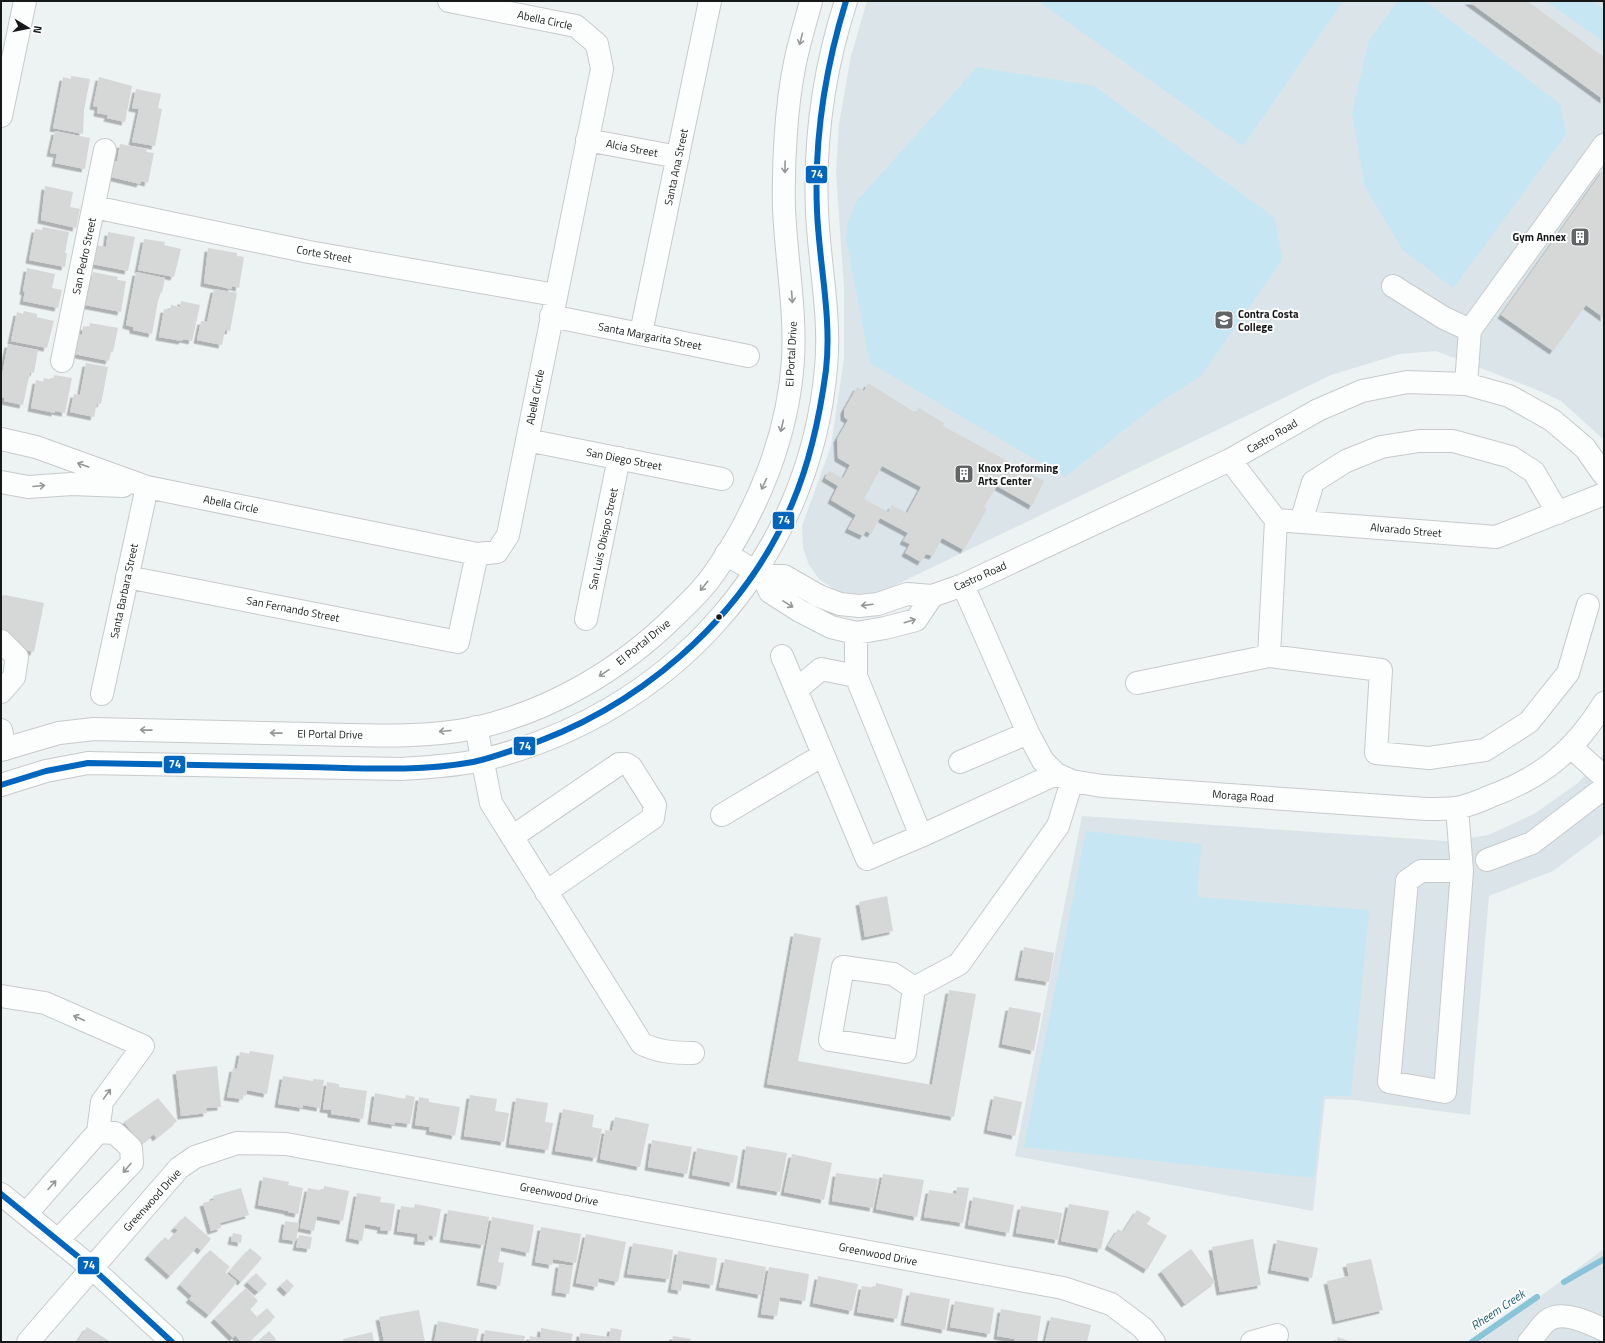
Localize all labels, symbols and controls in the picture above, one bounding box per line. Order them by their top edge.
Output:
street label: Abella Circle [516,6,574,34]
north arrow [8,8,48,48]
text: N [29,25,46,35]
one-way arrow [797,32,804,45]
street label: Santa Ana Street [660,127,692,207]
street label: Alcia Street [605,135,659,161]
one-way arrow [781,160,789,173]
line badge: 74 [805,165,828,184]
text: 74 [811,166,823,182]
street label: San Pedro Street [68,216,100,296]
building icon: Gym Annex [1569,226,1591,248]
place label: Gym Annex [1513,229,1567,245]
street label: Corte Street [295,241,353,267]
one-way arrow [789,290,796,303]
place label: Contra Costa College [1238,306,1299,335]
school or university icon: Contra Costa College [1213,309,1235,331]
street label: Santa Margarita Street [597,318,703,354]
street label: El Portal Drive [781,320,801,387]
street label: Abella Circle [522,368,548,426]
street label: Castro Road [1244,415,1300,457]
one-way arrow [777,419,785,432]
street label: San Diego Street [585,444,663,474]
one-way arrow [78,460,90,468]
place label: Knox Proforming Arts Center [978,460,1058,489]
building icon: Knox Proforming Arts Center [953,463,975,485]
one-way arrow [760,478,767,490]
one-way arrow [32,483,45,490]
street label: San Luis Obispo Street [584,486,622,591]
street label: Abella Circle [202,491,260,517]
line badge: 74 [772,511,795,530]
text: 74 [778,512,790,528]
street label: Alvarado Street [1370,519,1442,541]
street label: Santa Barbara Street [106,542,142,640]
street label: Castro Road [951,557,1009,595]
one-way arrow [700,581,708,592]
street label: San Fernando Street [245,592,341,626]
one-way arrow [782,600,794,608]
one-way arrow [861,601,874,609]
unlabelled marker [714,612,724,622]
street label: El Portal Drive [613,615,674,669]
one-way arrow [903,617,916,624]
one-way arrow [598,669,609,678]
street label: El Portal Drive [297,725,363,743]
one-way arrow [140,726,153,734]
one-way arrow [439,728,452,735]
one-way arrow [270,729,283,737]
line badge: 74 [513,736,536,756]
text: 74 [519,738,531,754]
line badge: 74 [163,755,186,774]
text: 74 [169,756,181,772]
street label: Moraga Road [1212,786,1275,806]
one-way arrow [73,1014,85,1021]
one-way arrow [103,1089,111,1100]
one-way arrow [123,1162,132,1173]
street label: Greenwood Drive [119,1165,185,1235]
one-way arrow [47,1179,56,1190]
street label: Greenwood Drive [518,1179,600,1210]
street label: Greenwood Drive [837,1239,919,1270]
line badge: 74 [77,1256,100,1275]
text: 74 [83,1257,95,1273]
water label: Rheem Creek [1467,1283,1530,1335]

